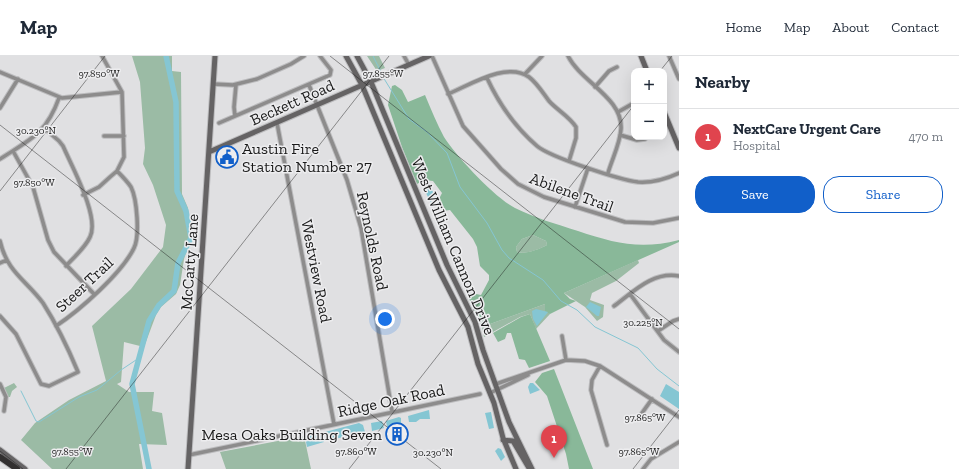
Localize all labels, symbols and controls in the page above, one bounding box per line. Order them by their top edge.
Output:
text: Map [20,16,57,39]
text: Home [726,19,762,36]
text: Map [784,19,810,36]
text: About [832,19,869,36]
text: Contact [891,19,939,36]
text: 97.850°W [78,68,120,80]
text: 97.855°W [363,68,404,80]
map controls [631,68,667,140]
button: + [631,68,667,104]
text: Nearby [695,72,750,92]
street label: Beckett Road [247,75,337,129]
button: − [631,104,667,140]
text: NextCare Urgent Care [733,120,881,138]
text: 30.230°N [16,125,56,137]
text: 1 [705,129,711,144]
text: 470 m [908,129,943,144]
text: Hospital [733,138,780,153]
place label: Austin Fire Station Number 27 [242,139,372,176]
public building icon: Austin Fire Station Number 27 [214,144,240,170]
street label: West William Cannon Drive [408,155,499,337]
street label: Abilene Trail [527,168,616,216]
button: Save [695,176,815,213]
button: Share [823,176,943,213]
text: 97.850°W [13,177,55,189]
street label: Reynolds Road [353,190,392,292]
street label: McCarty Lane [177,213,202,311]
street label: Westview Road [297,218,336,324]
street label: Steer Trail [51,253,117,316]
your location [375,309,395,329]
text: 30.225°N [623,317,663,329]
street label: Ridge Oak Road [336,380,446,421]
text: 97.865°W [625,412,666,424]
building icon: Mesa Oaks Building Seven [384,421,410,447]
place label: Mesa Oaks Building Seven [202,425,383,444]
pin: 1 [541,425,567,458]
text: 97.855°W [52,446,93,458]
text: 97.860°W [335,446,377,458]
text: 97.865°W [619,446,660,458]
text: 30.230°N [413,447,453,459]

